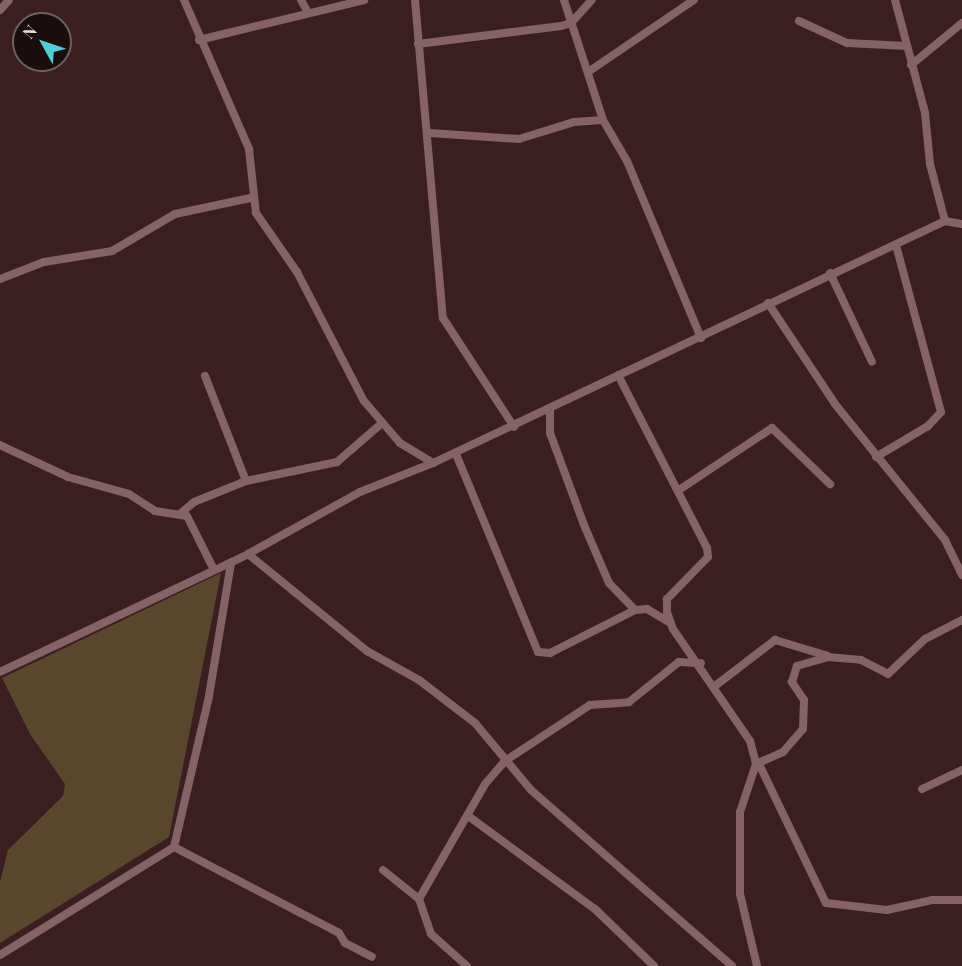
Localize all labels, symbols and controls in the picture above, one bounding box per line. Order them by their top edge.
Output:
north arrow [12,12,72,72]
text: N [18,20,41,43]

